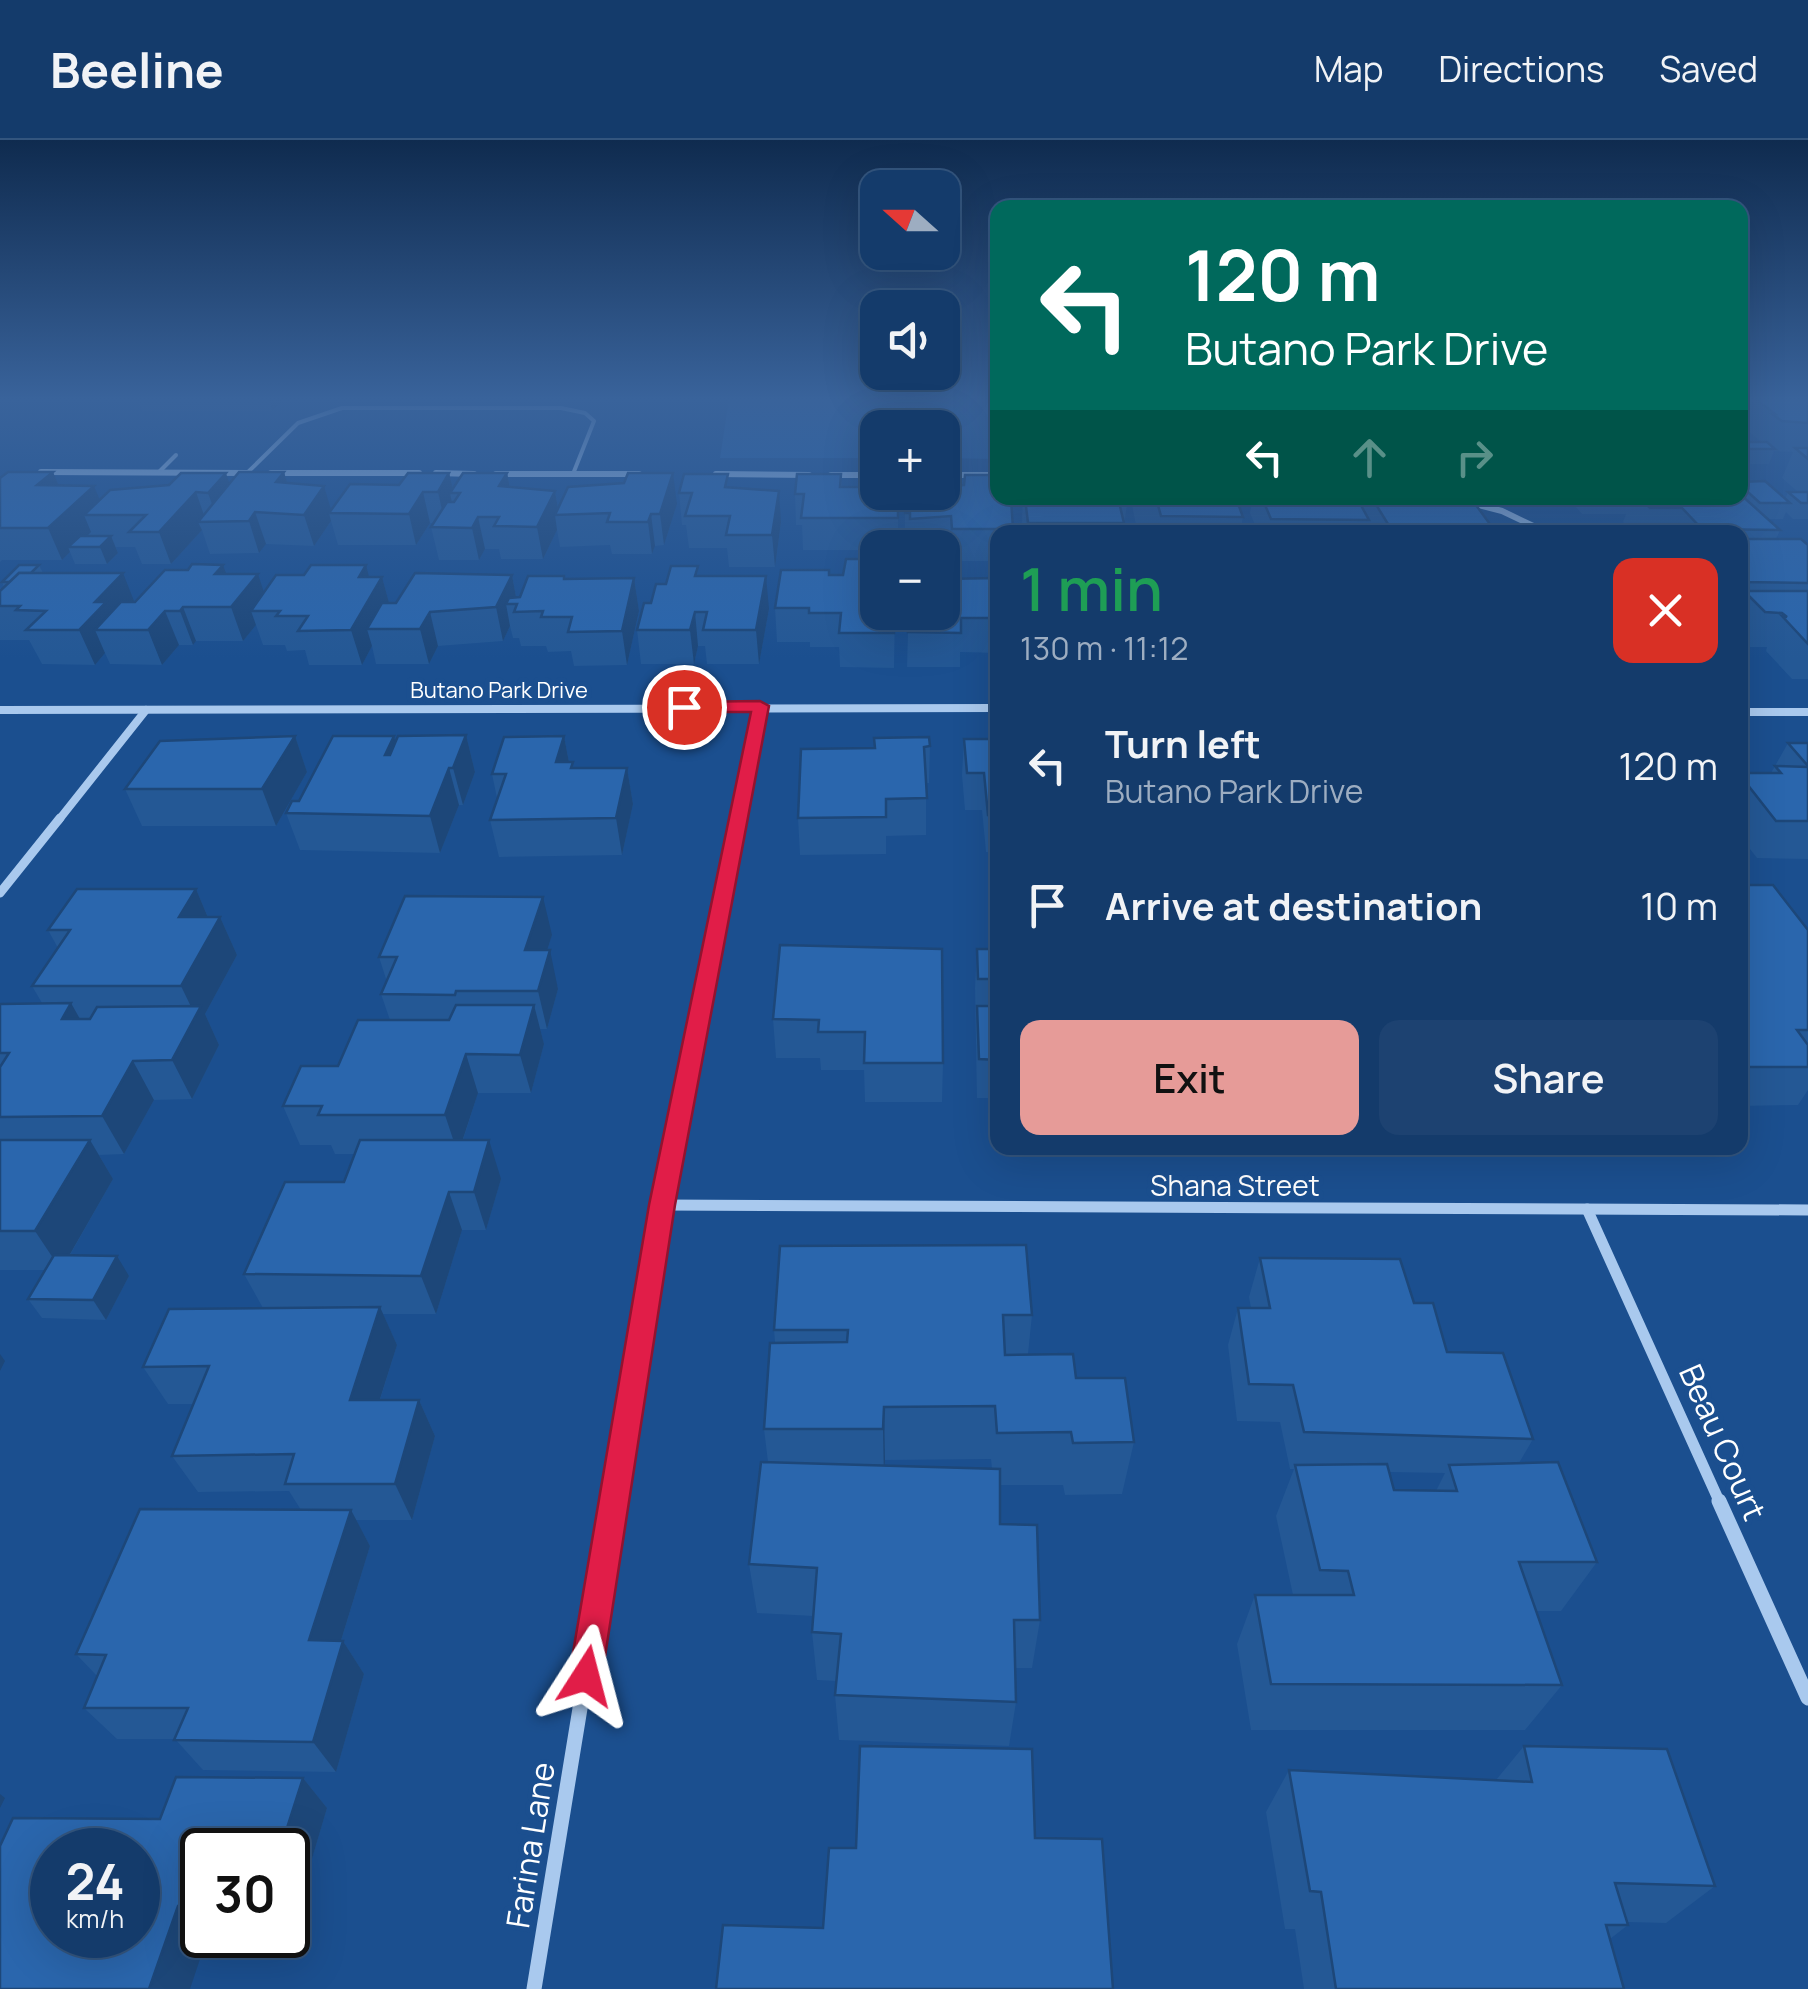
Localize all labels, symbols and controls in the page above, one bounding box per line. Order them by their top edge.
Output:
text: Beeline [50,37,224,102]
text: Map [1314,45,1384,93]
text: Directions [1439,45,1604,93]
text: Saved [1659,45,1758,93]
north arrow [860,170,960,270]
map controls [860,170,960,630]
text: 120 m [1185,226,1380,322]
icon: left [1020,240,1150,370]
button: sound [860,290,960,390]
text: Butano Park Drive [1185,317,1548,379]
button: + [860,410,960,510]
icon: left [1237,430,1292,485]
icon: ahead [1342,430,1397,485]
icon: right [1447,430,1502,485]
button: − [860,530,960,630]
text: 1 min [1020,547,1163,629]
button: close [1613,558,1718,663]
text: 130 m · 11:12 [1020,626,1189,670]
pin [642,665,727,750]
street label: Butano Park Drive [410,675,588,705]
icon: arrive [657,680,712,735]
text: Turn left [1105,717,1261,769]
icon: left [1020,738,1075,793]
text: 120 m [1619,739,1718,791]
text: Butano Park Drive [1105,769,1363,813]
icon: arrive [1020,878,1075,933]
text: Arrive at destination [1105,879,1482,931]
text: 10 m [1640,879,1718,931]
button: Exit [1020,1020,1359,1135]
button: Share [1379,1020,1718,1135]
street label: Shana Street [1150,1166,1320,1204]
street label: Beau Court [1669,1357,1777,1527]
position arrow [534,1624,638,1728]
street label: Farina Lane [495,1759,565,1931]
speed limit sign: 30 [180,1828,310,1958]
text: 24 [65,1847,125,1915]
text: km/h [66,1901,124,1936]

